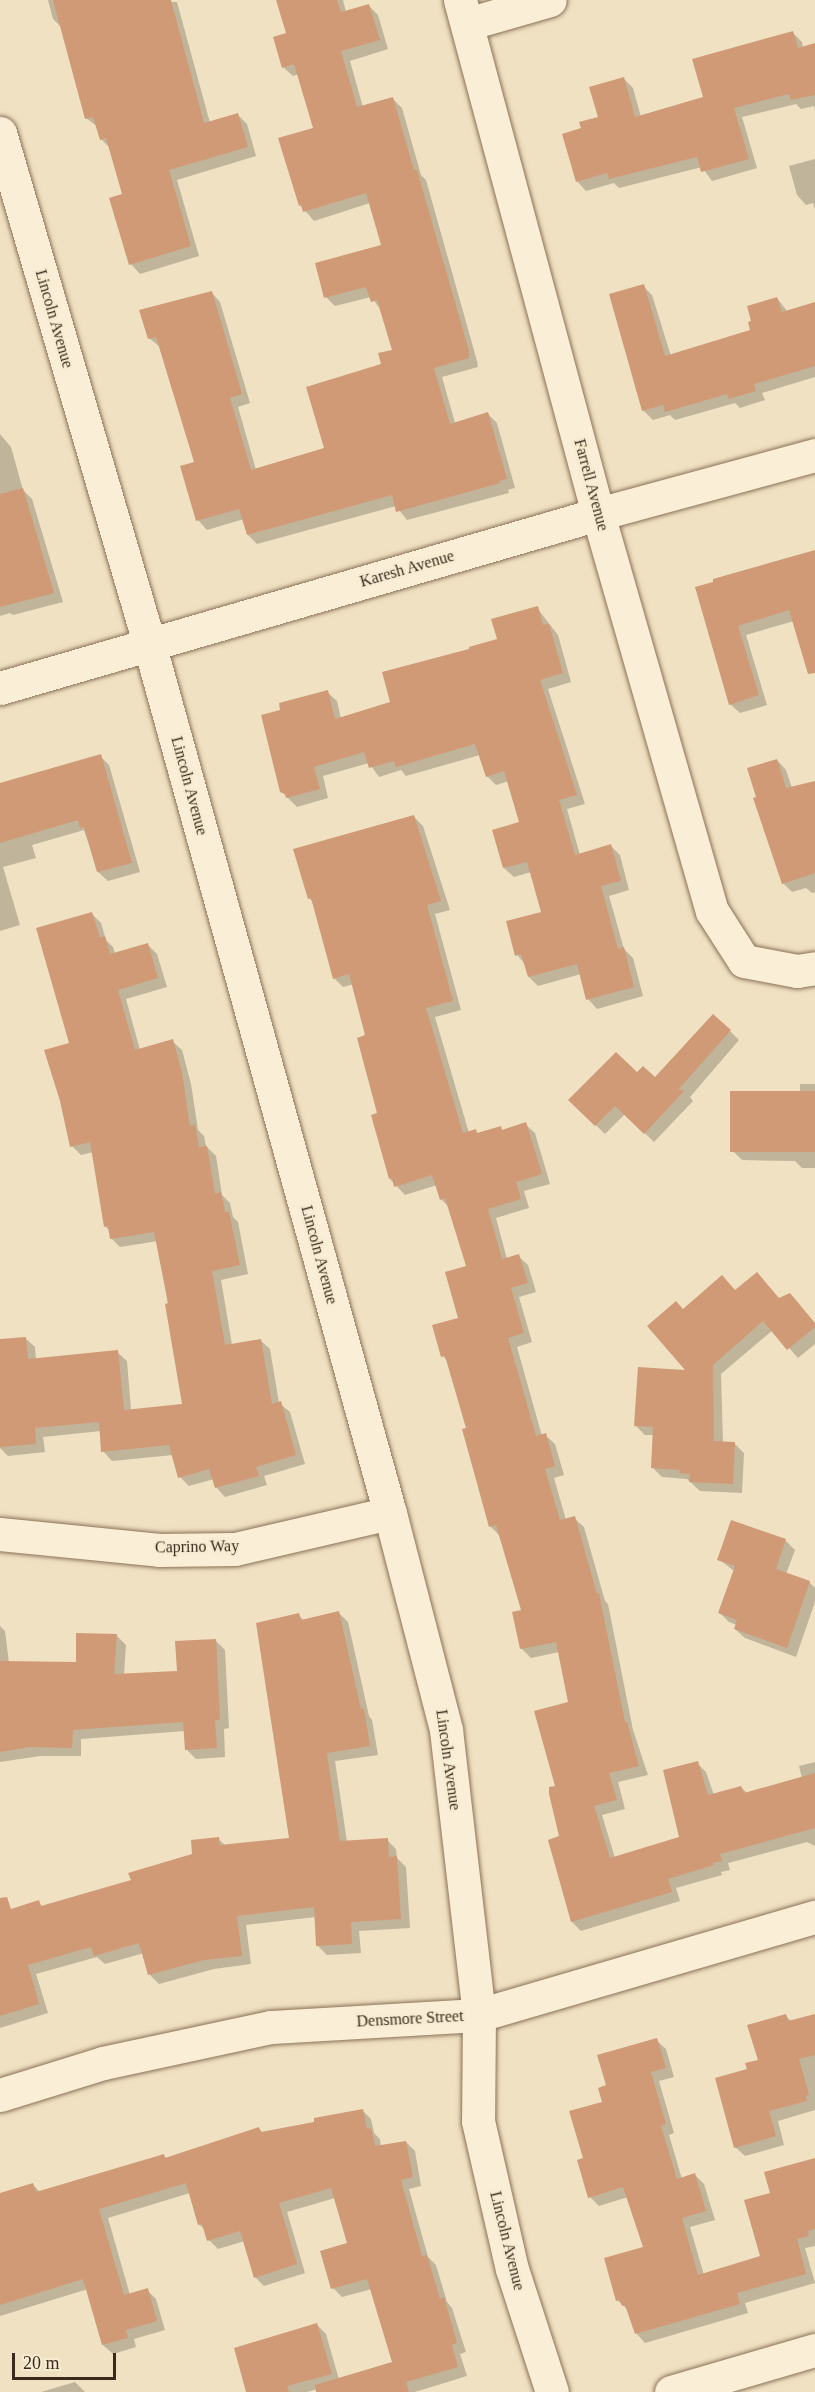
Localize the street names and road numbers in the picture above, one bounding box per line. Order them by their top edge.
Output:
street label: Lincoln Avenue [31,267,77,371]
street label: Farrell Avenue [569,437,613,533]
street label: Karesh Avenue [357,546,457,592]
street label: Lincoln Avenue [166,734,212,838]
street label: Lincoln Avenue [296,1203,342,1307]
street label: Caprino Way [155,1537,239,1557]
street label: Lincoln Avenue [431,1708,465,1812]
street label: Densmore Street [356,2007,464,2031]
street label: Lincoln Avenue [485,2189,529,2293]

